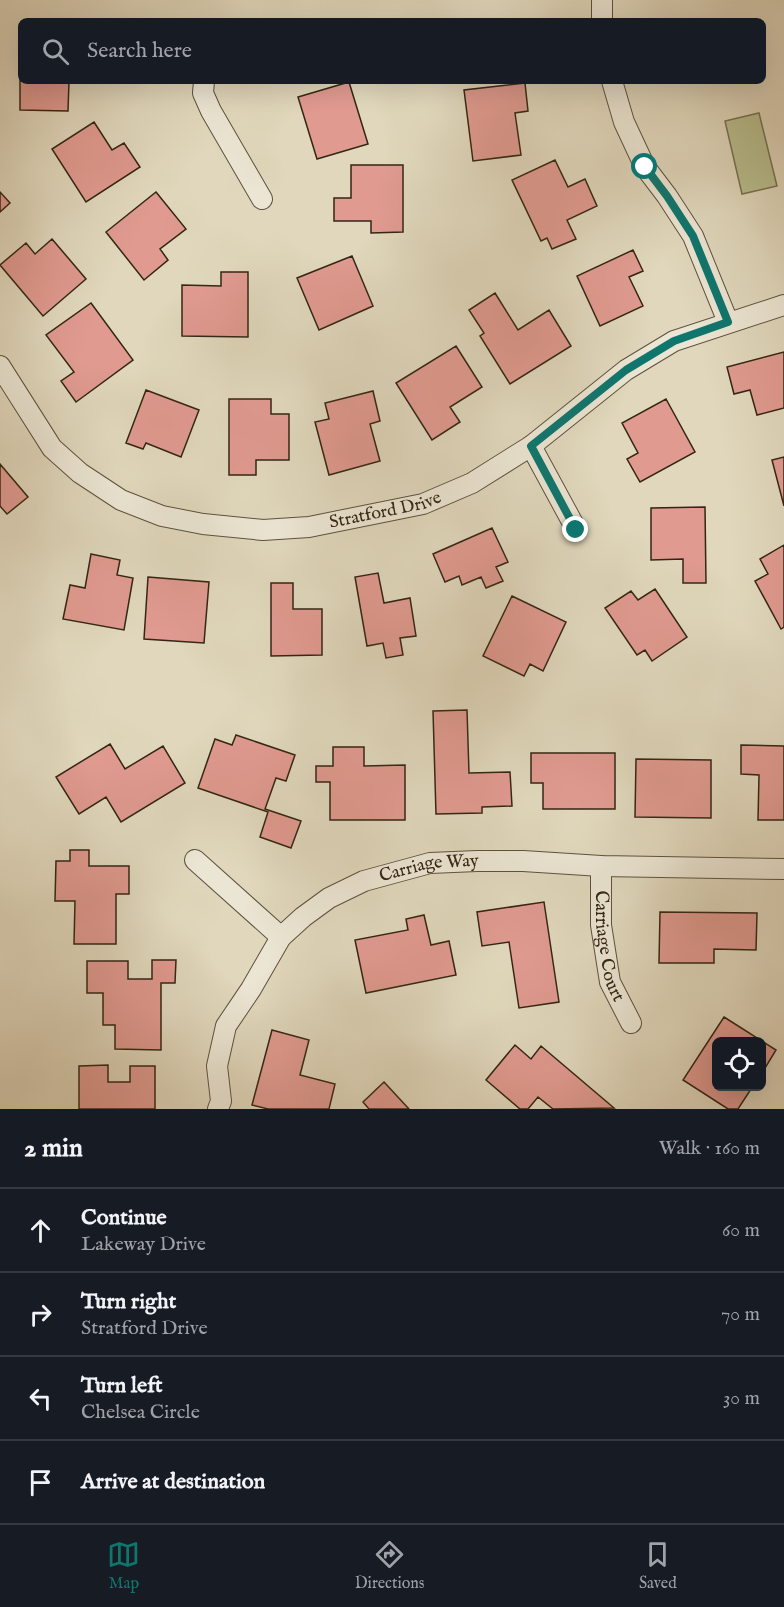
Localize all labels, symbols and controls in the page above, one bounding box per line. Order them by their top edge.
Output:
search box [18,18,766,84]
icon: search [39,35,72,68]
text: Search here [87,37,192,65]
route start [631,153,657,179]
street label: Stratford Drive [327,486,445,534]
route end [562,516,588,542]
street label: Carriage Way [377,849,479,888]
street label: Carriage Court [590,890,630,1006]
map controls [712,1037,766,1091]
button: locate [712,1037,766,1091]
text: 2 min [24,1132,83,1165]
text: Walk · 160 m [659,1136,760,1161]
text: Continue [81,1204,167,1232]
icon: ahead [24,1214,57,1247]
text: 60 m [722,1218,760,1243]
text: Lakeway Drive [81,1232,206,1257]
text: Turn right [81,1288,176,1316]
icon: right [24,1298,57,1331]
text: 70 m [721,1302,760,1327]
text: Stratford Drive [81,1316,208,1341]
text: Turn left [81,1372,163,1400]
icon: left [24,1382,57,1415]
text: 30 m [723,1386,760,1411]
text: Chelsea Circle [81,1400,200,1425]
icon: arrive [24,1466,57,1499]
text: Arrive at destination [81,1468,265,1496]
tab: Map [107,1538,140,1594]
tab: Directions [355,1538,424,1594]
tab: Saved [639,1538,677,1594]

